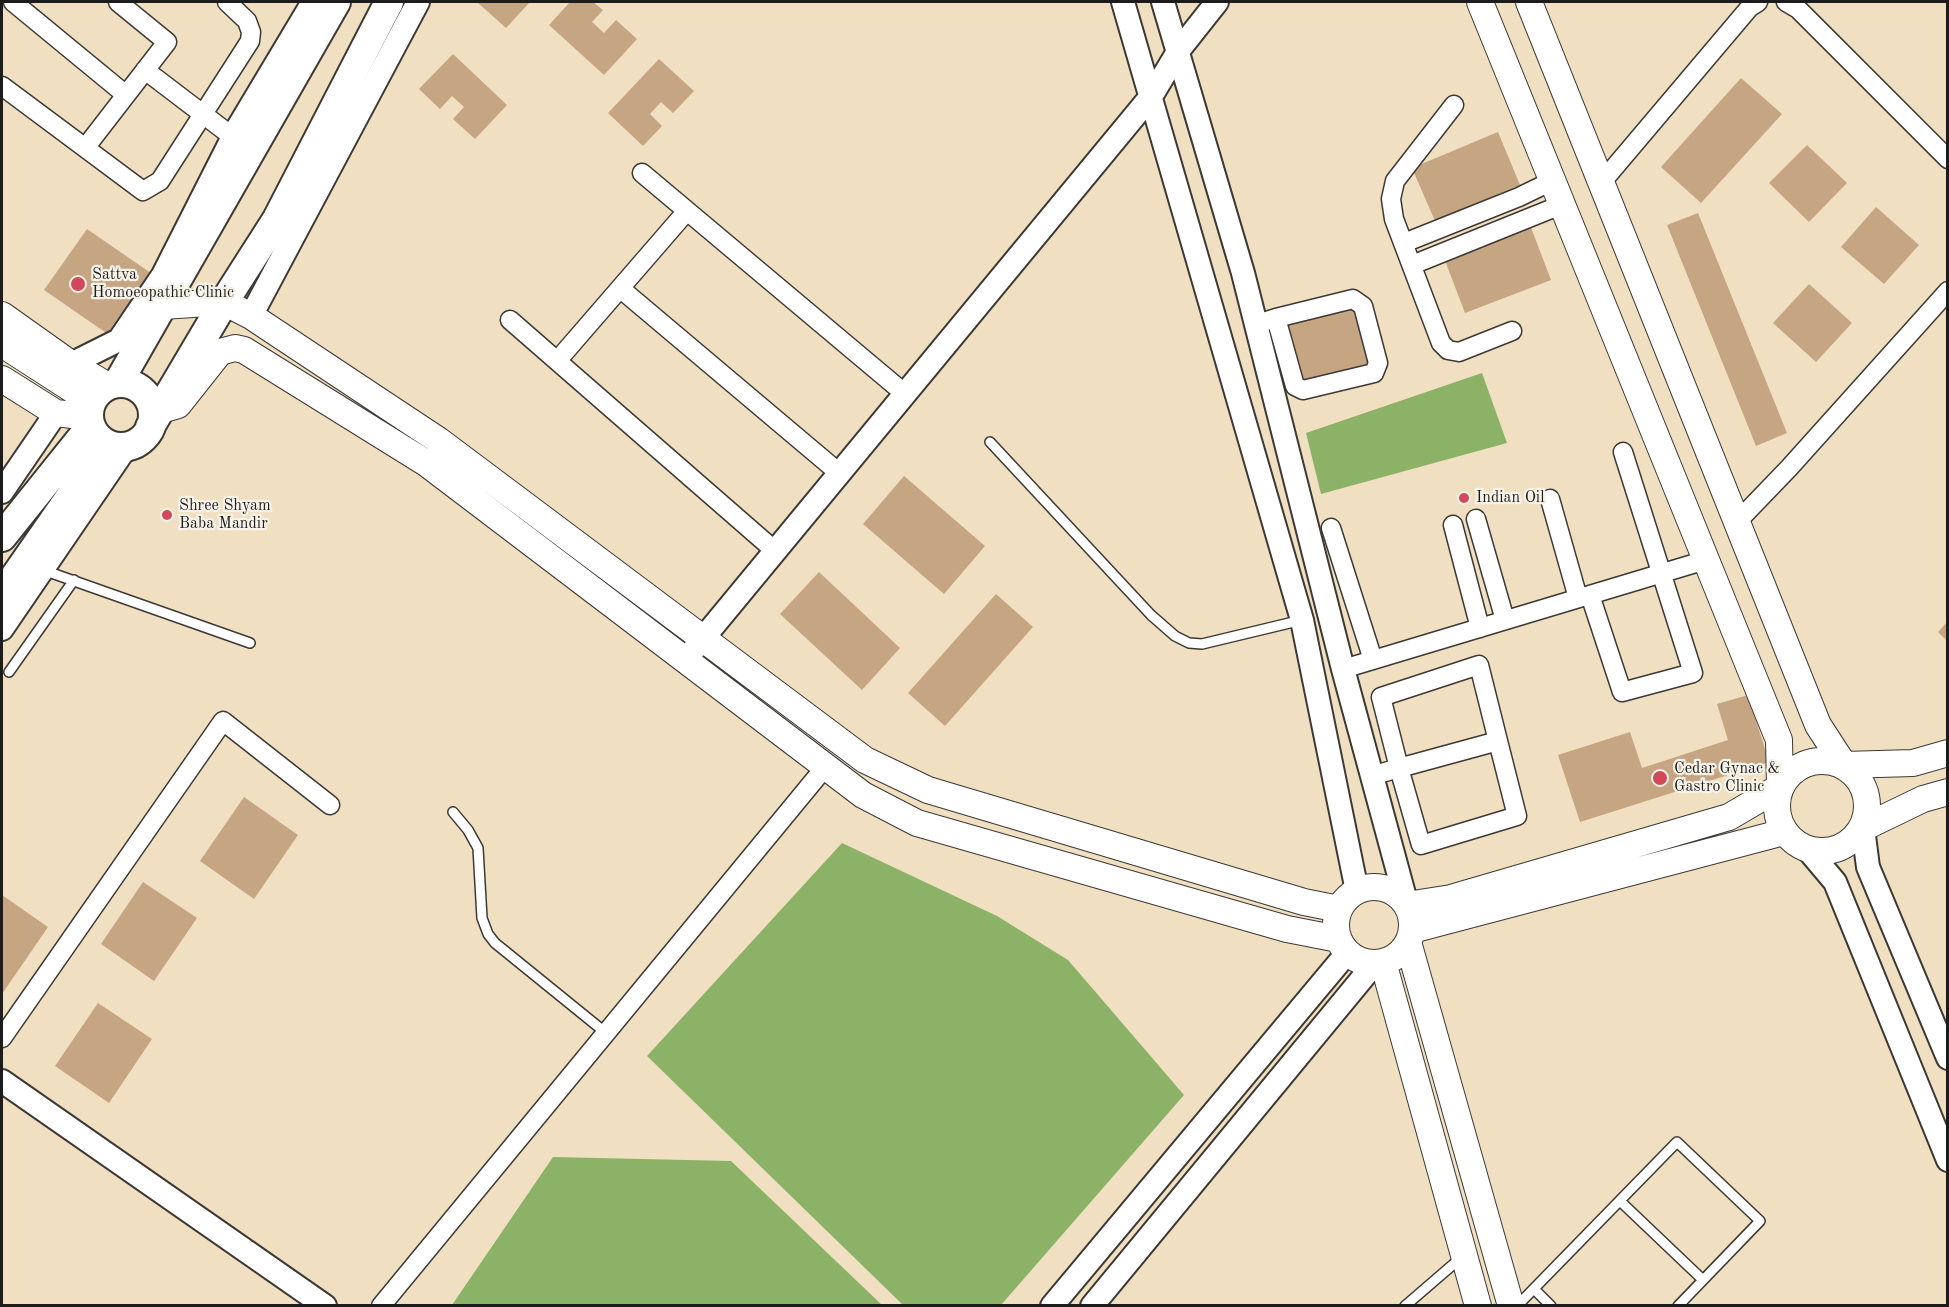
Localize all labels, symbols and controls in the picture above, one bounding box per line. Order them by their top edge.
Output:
place label: Sattva Homoeopathic Clinic [92,265,234,303]
marker: Sattva Homoeopathic Clinic [69,275,87,293]
place label: Indian Oil [1476,488,1544,508]
marker: Indian Oil [1457,491,1471,505]
place label: Shree Shyam Baba Mandir [179,496,271,534]
marker: Shree Shyam Baba Mandir [160,508,174,522]
place label: Cedar Gynac & Gastro Clinic [1674,759,1780,797]
marker: Cedar Gynac & Gastro Clinic [1651,769,1669,787]

